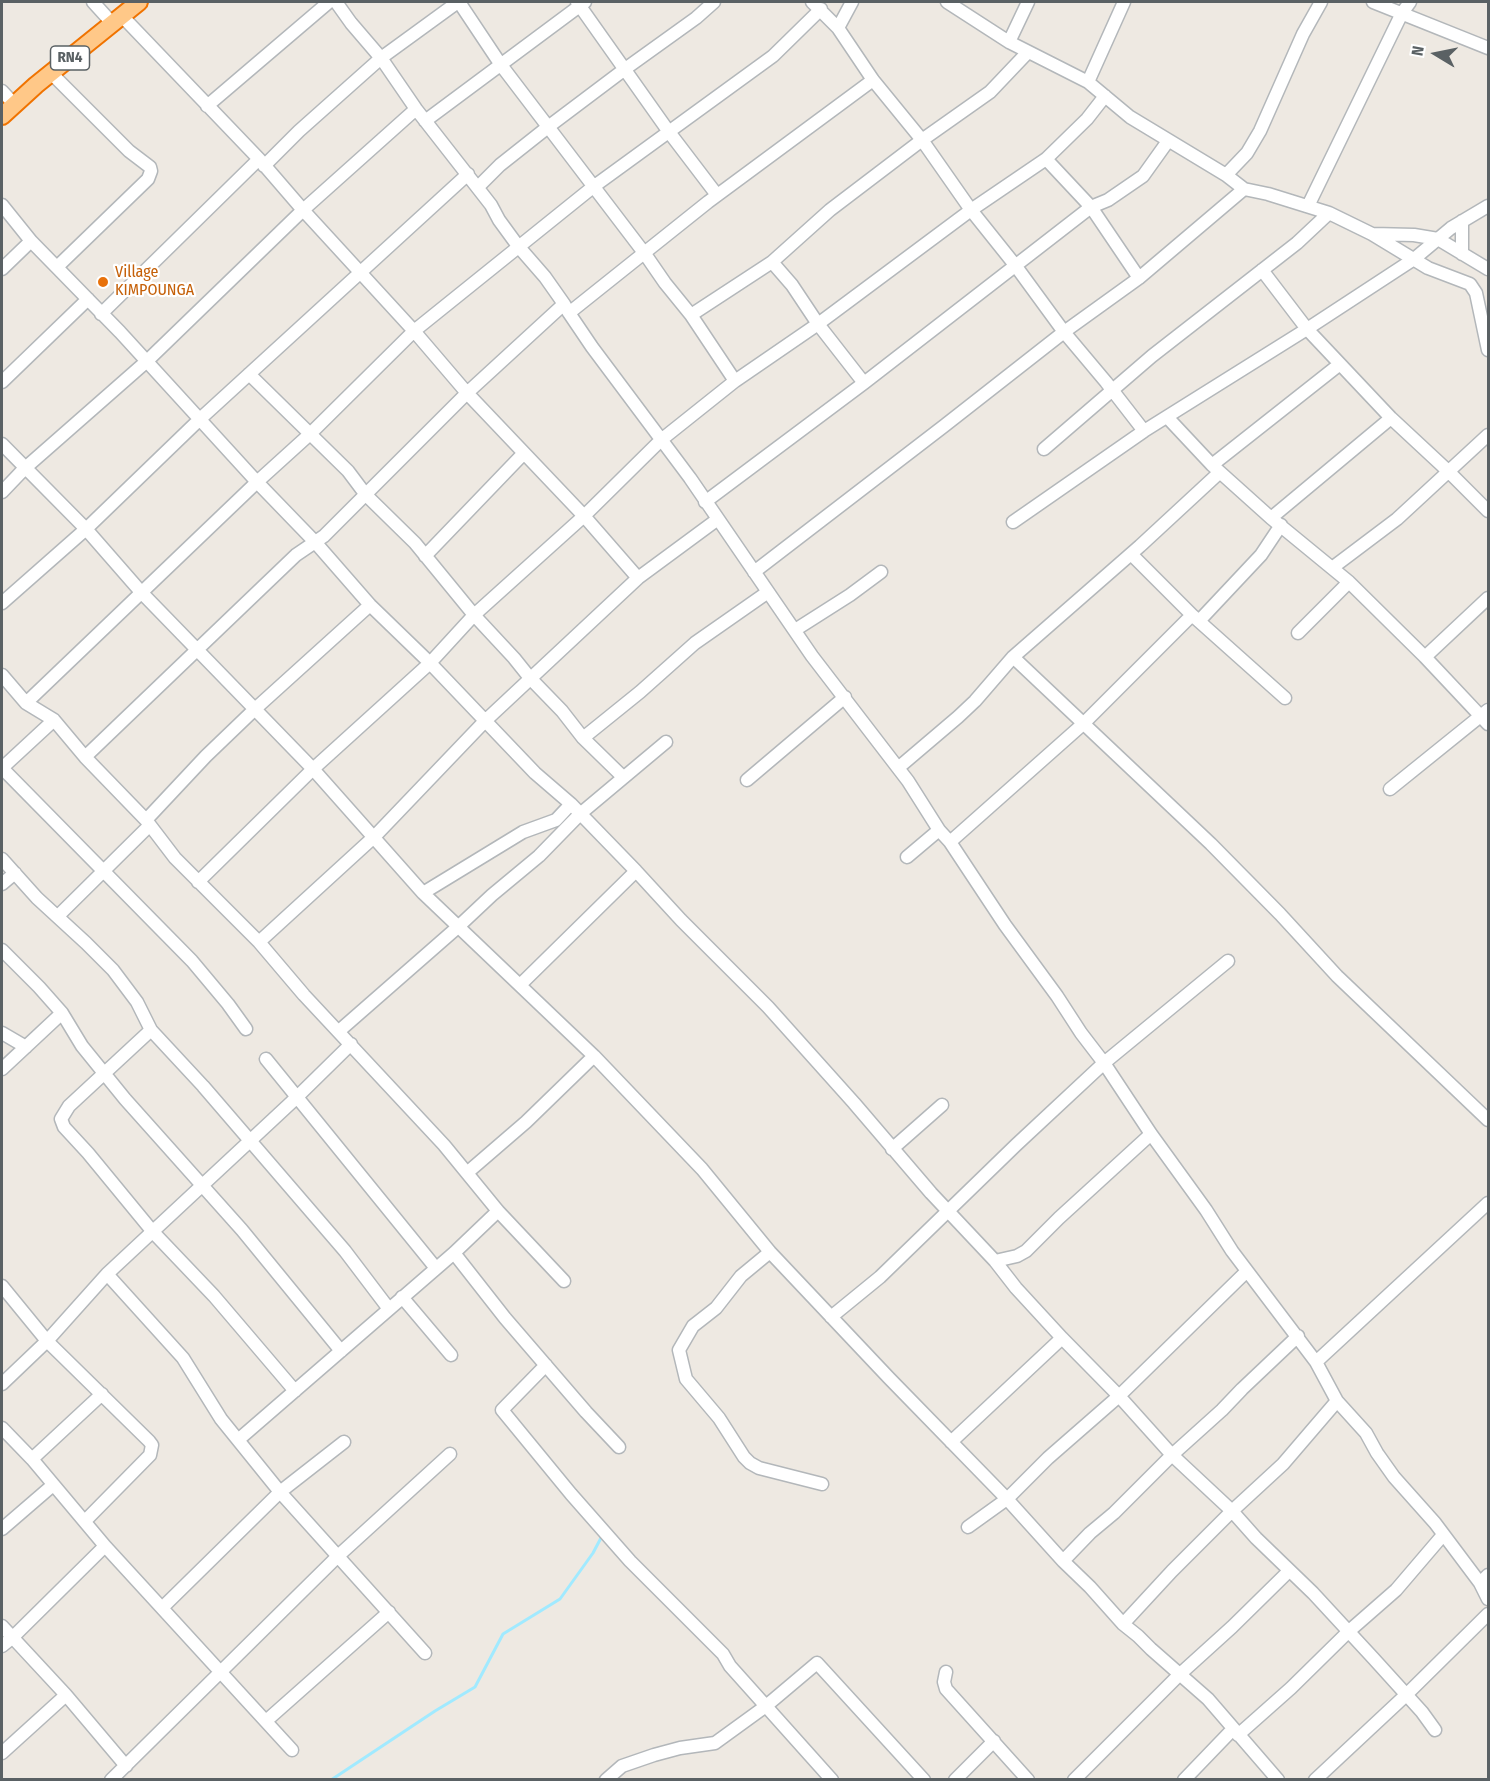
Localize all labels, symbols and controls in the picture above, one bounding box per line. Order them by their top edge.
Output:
north arrow [1406,24,1466,84]
text: N [1408,44,1428,57]
road number: RN4 [50,46,90,70]
place label: Village KIMPOUNGA [115,263,194,301]
marker: Village KIMPOUNGA [96,275,110,289]

